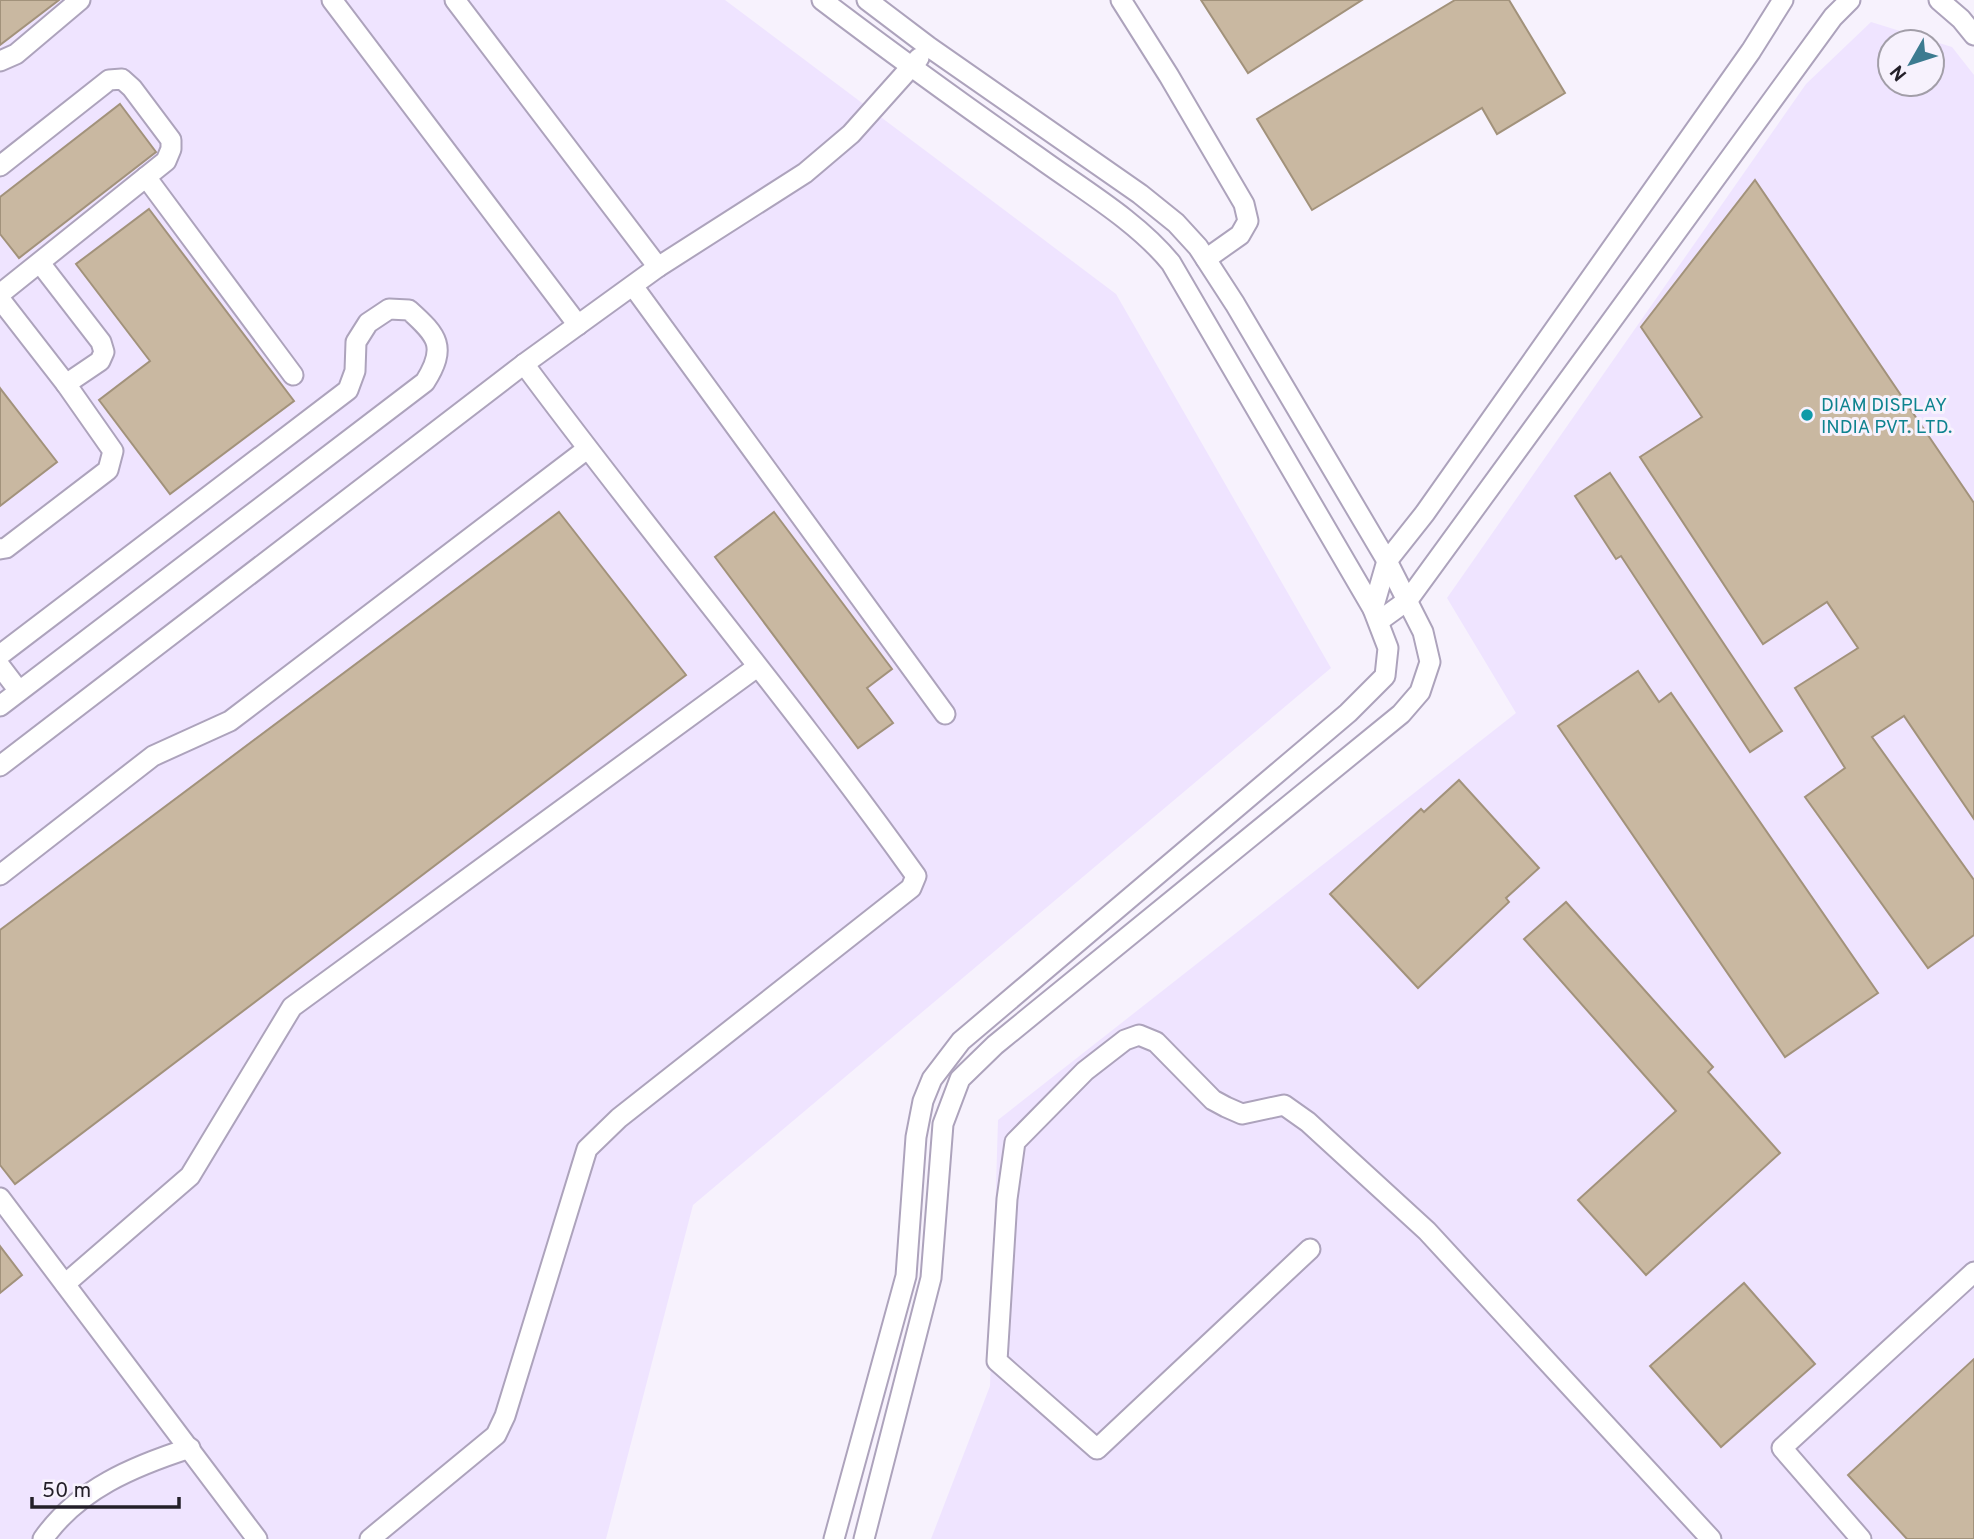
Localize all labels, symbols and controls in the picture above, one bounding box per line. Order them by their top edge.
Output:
north arrow [1876,28,1946,98]
text: N [1886,60,1913,85]
place label: DIAM DISPLAY INDIA PVT. LTD. [1821,394,1952,440]
marker: DIAM DISPLAY INDIA PVT. LTD. [1799,407,1815,423]
scale bar [32,1466,178,1510]
text: 50 m [42,1478,91,1505]

